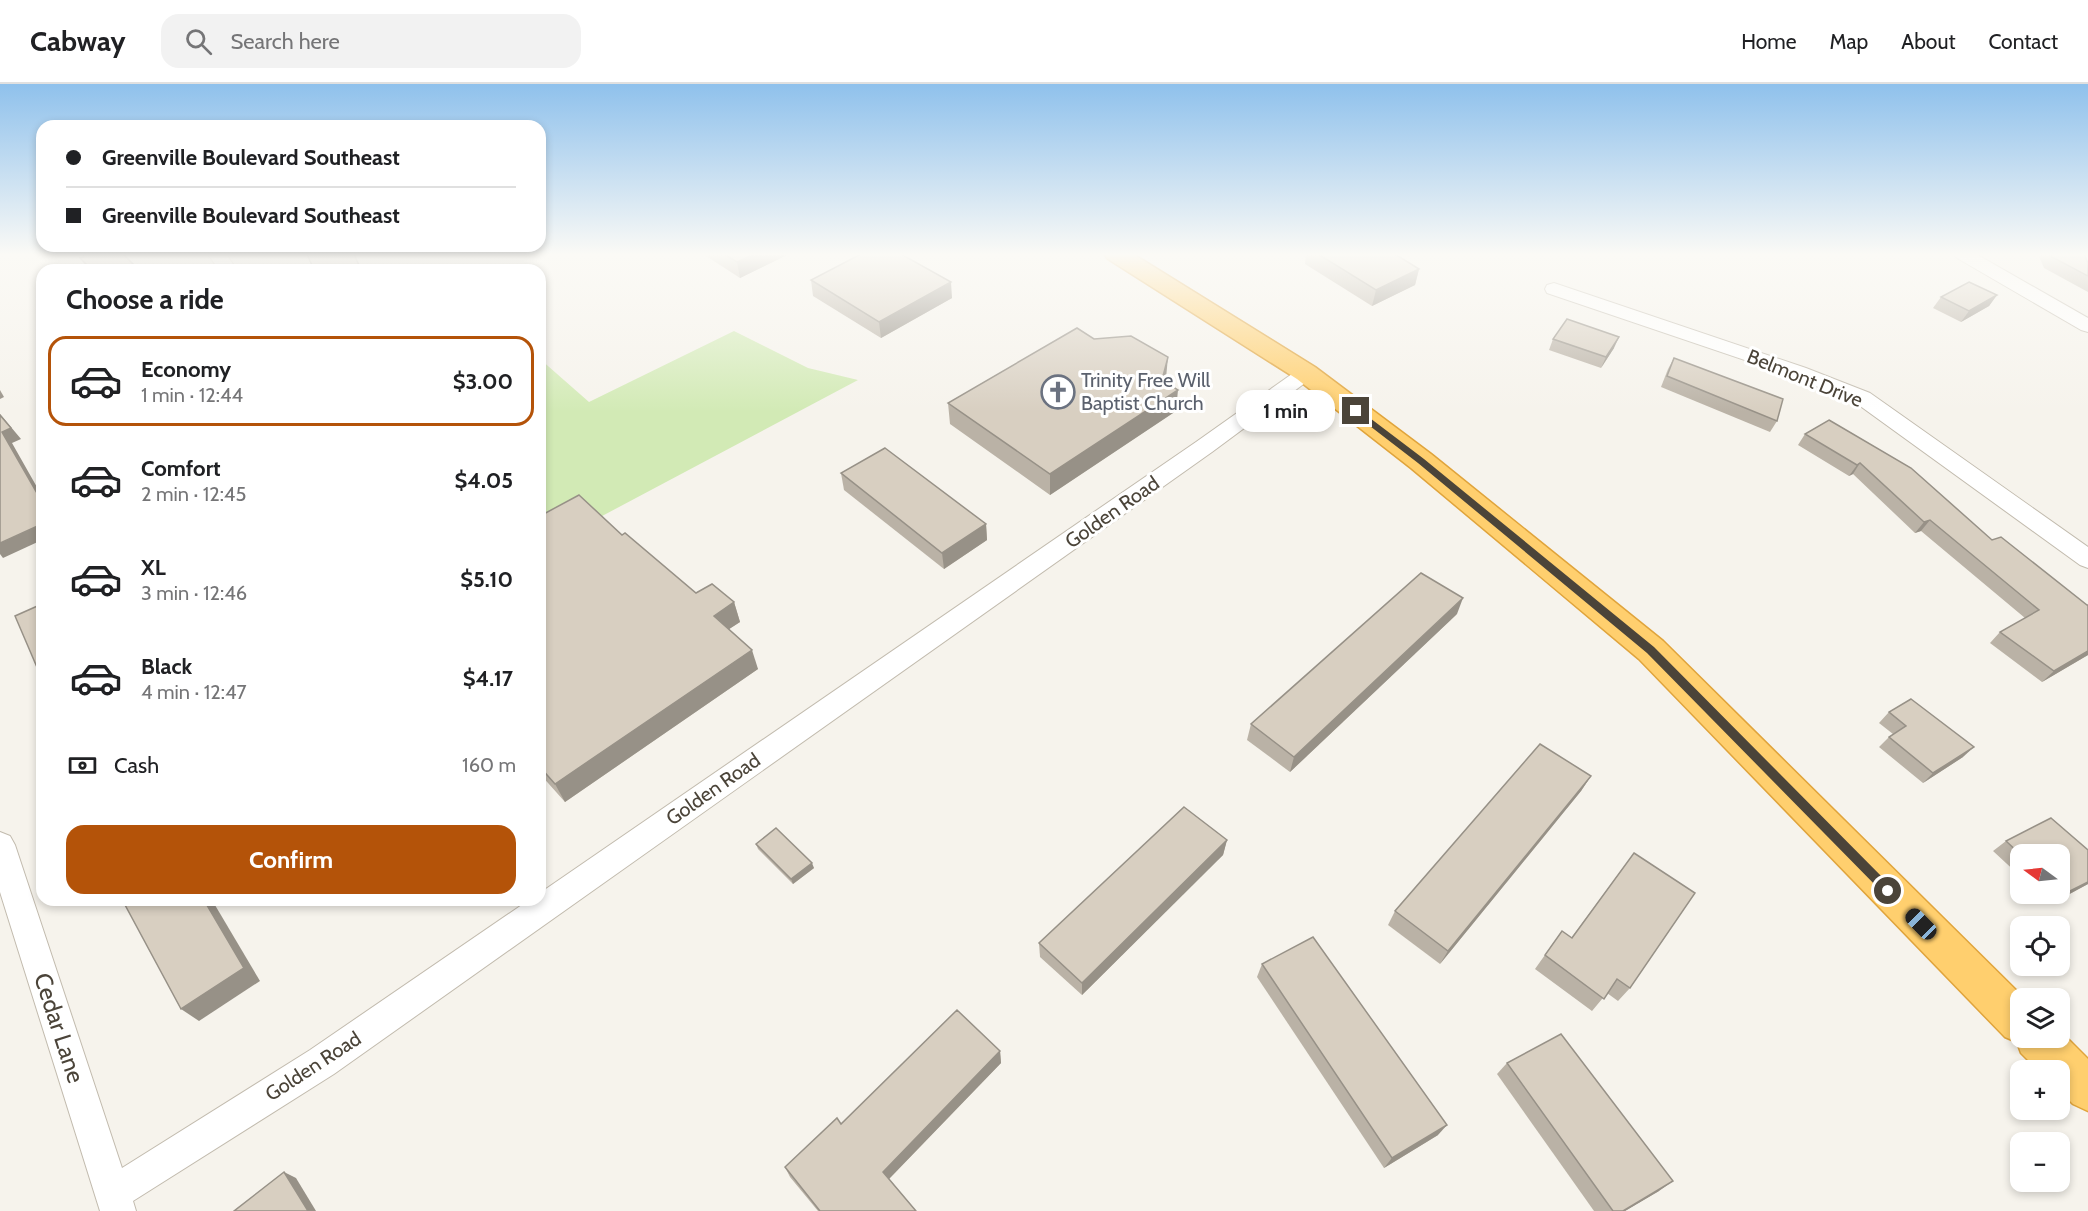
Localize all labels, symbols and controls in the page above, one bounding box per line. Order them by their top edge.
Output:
search box [161,14,581,68]
text: Cabway [30,24,125,58]
icon: search [182,25,215,58]
text: Search here [230,28,340,55]
text: Home [1741,29,1797,54]
text: Map [1830,29,1868,54]
text: About [1901,29,1955,54]
text: Contact [1988,29,2058,54]
text: Greenville Boulevard Southeast [102,144,400,171]
text: Greenville Boulevard Southeast [102,202,400,229]
text: Choose a ride [66,283,224,316]
street label: Belmont Drive [1744,344,1866,412]
icon: car [69,354,123,408]
text: Economy [141,356,231,383]
text: $3.00 [453,368,513,395]
place label: Trinity Free Will Baptist Church [1081,368,1211,415]
church icon: Trinity Free Will Baptist Church [1040,374,1076,410]
text: 1 min · 12:44 [141,383,243,407]
callout: 1 min [1236,390,1335,432]
route end [1342,397,1369,424]
text: 1 min [1263,399,1308,423]
icon: car [69,453,123,507]
text: Comfort [141,455,220,482]
text: $4.05 [455,467,513,494]
street label: Golden Road [1060,471,1164,553]
text: 2 min · 12:45 [141,482,246,506]
icon: car [69,552,123,606]
text: XL [141,554,166,581]
text: $5.10 [460,566,513,593]
text: 3 min · 12:46 [141,581,247,605]
icon: car [69,651,123,705]
text: Black [141,653,192,680]
text: $4.17 [463,665,513,692]
text: 4 min · 12:47 [141,680,247,704]
street label: Golden Road [661,748,765,830]
icon: cash [66,749,99,782]
text: Cash [114,752,159,779]
text: 160 m [462,753,516,777]
button: Confirm [66,825,516,894]
north arrow [2010,844,2070,904]
map controls [2010,844,2070,1192]
route start [1874,877,1901,904]
car [1902,905,1940,943]
button: locate [2010,916,2070,976]
street label: Cedar Lane [28,969,91,1086]
button: layers [2010,988,2070,1048]
street label: Golden Road [261,1026,365,1106]
button: + [2010,1060,2070,1120]
button: − [2010,1132,2070,1192]

